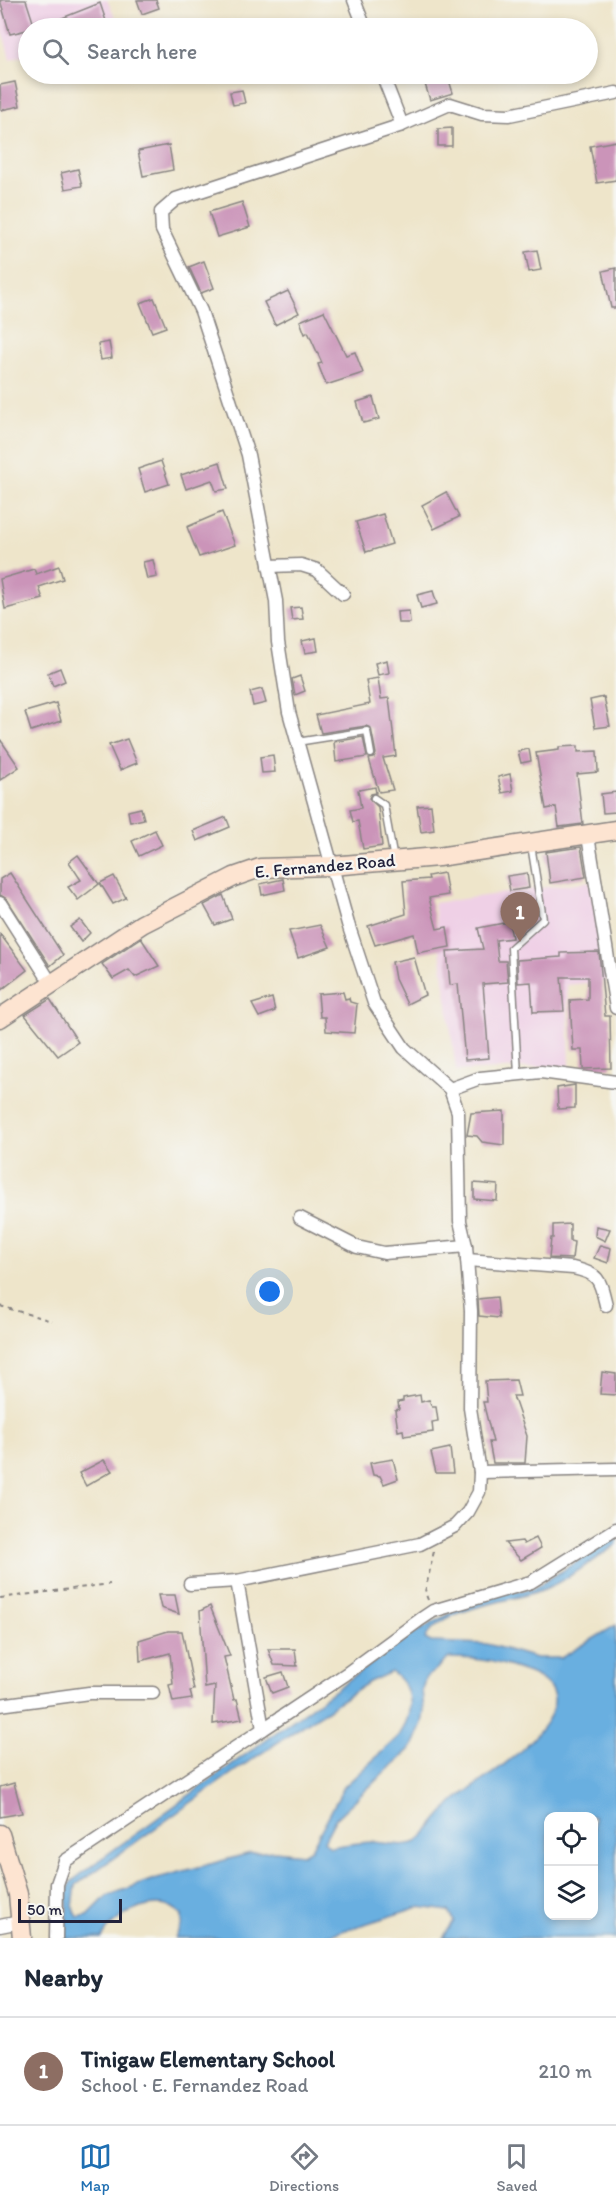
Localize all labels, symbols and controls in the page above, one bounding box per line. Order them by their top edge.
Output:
search box [18,18,598,84]
icon: search [39,35,72,68]
text: Search here [87,38,197,65]
street label: E. Fernandez Road [254,849,396,883]
pin: 1 [500,892,540,942]
your location [255,1277,284,1306]
map controls [544,1812,598,1920]
button: locate [544,1812,598,1866]
button: layers [544,1866,598,1920]
scale bar [18,1896,122,1924]
text: 50 m [27,1900,62,1919]
text: Nearby [24,1961,103,1993]
text: Tinigaw Elementary School [81,2046,335,2073]
text: 1 [39,2059,48,2083]
text: 210 m [539,2059,592,2083]
text: School · E. Fernandez Road [81,2073,308,2097]
tab: Map [79,2140,112,2195]
tab: Directions [269,2140,339,2195]
tab: Saved [497,2140,537,2195]

